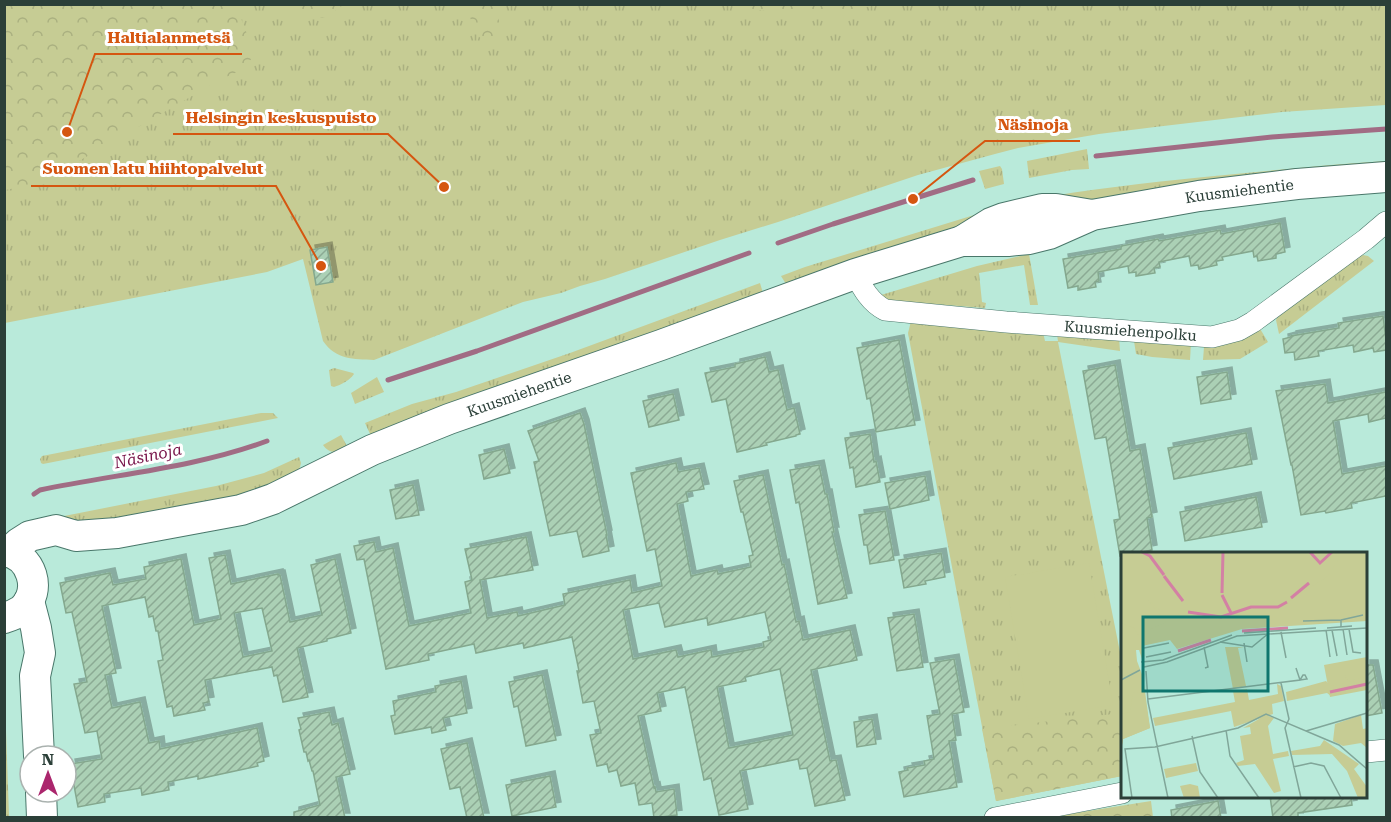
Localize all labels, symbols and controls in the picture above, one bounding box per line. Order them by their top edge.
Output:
callout: Haltialanmetsä [95,20,242,54]
text: Haltialanmetsä [107,28,231,47]
callout: Helsingin keskuspuisto [173,100,388,134]
callout: Näsinoja [985,107,1080,141]
text: Helsingin keskuspuisto [185,108,377,127]
text: Näsinoja [998,115,1069,134]
callout: Suomen latu hiihtopalvelut [31,152,276,186]
text: Suomen latu hiihtopalvelut [42,159,264,178]
street label: Kuusmiehentie [1184,175,1295,207]
street label: Kuusmiehenpolku [1063,317,1198,345]
street label: Kuusmiehentie [465,368,574,421]
water label: Näsinoja [111,439,184,473]
inset map [1121,552,1367,798]
north arrow [18,744,78,804]
text: N [42,750,54,769]

